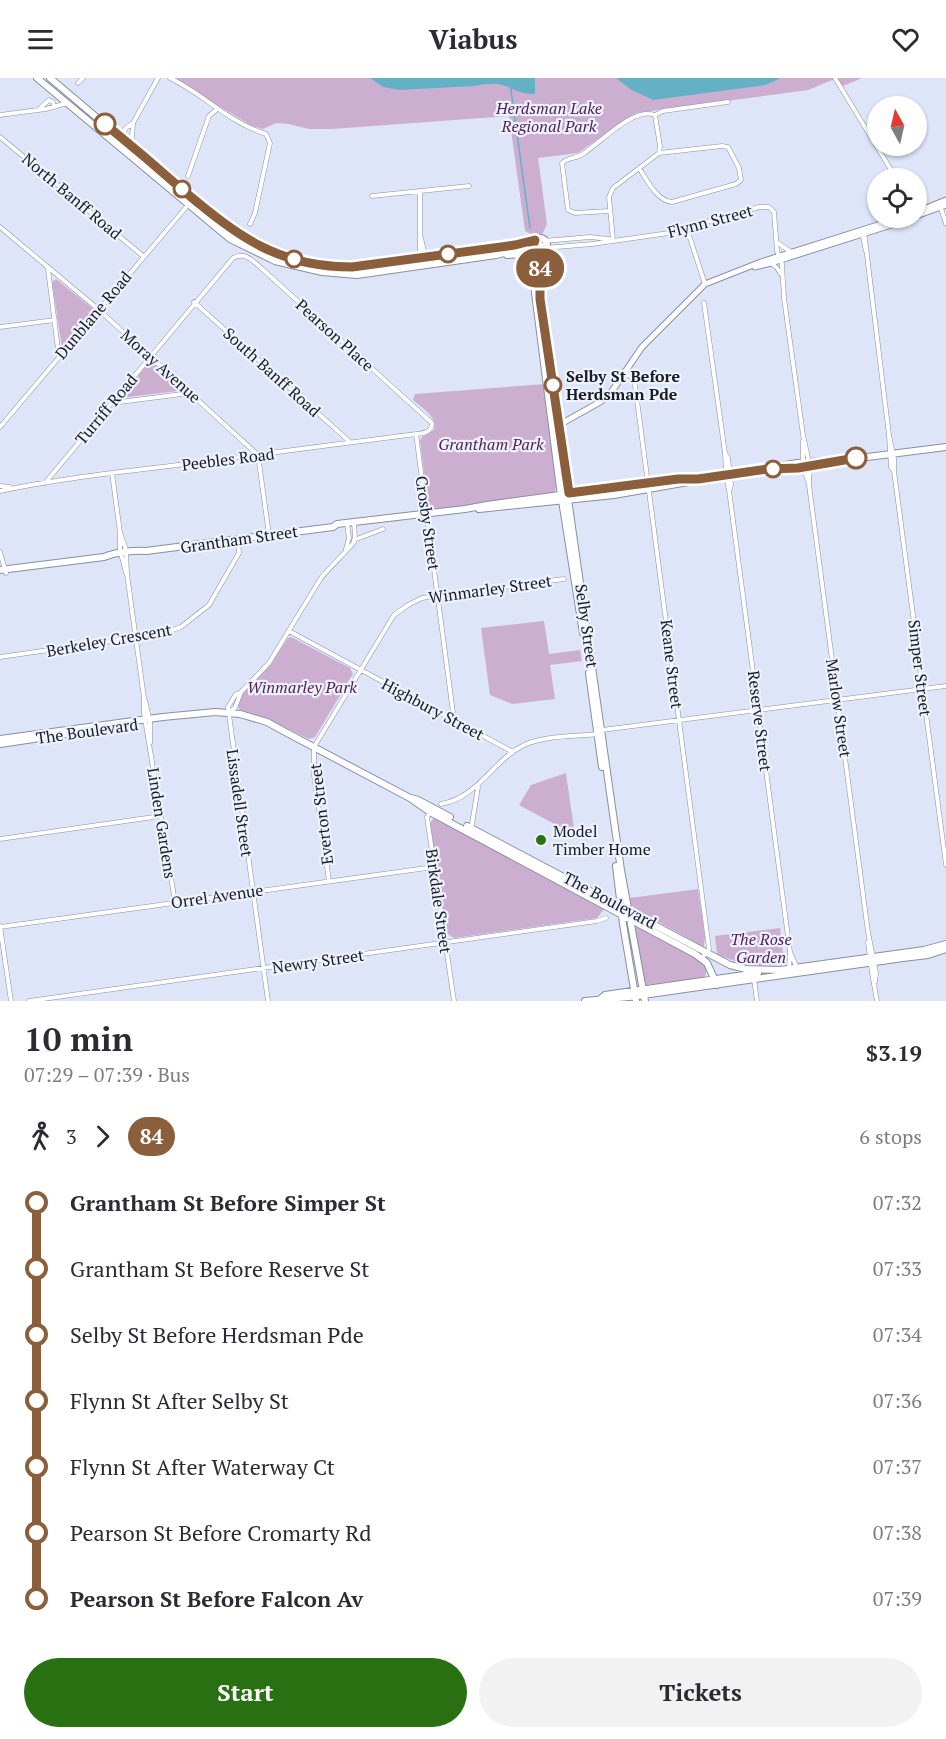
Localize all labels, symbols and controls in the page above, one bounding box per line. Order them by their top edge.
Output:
text: Viabus [429,21,517,57]
icon: menu [24,23,57,56]
icon: heart [889,23,922,56]
north arrow [867,96,927,156]
map controls [867,96,927,228]
park label: Herdsman Lake Regional Park [495,97,602,137]
unlabelled marker [94,113,116,135]
street label: North Banff Road [17,148,127,244]
button: locate [867,168,927,228]
unlabelled marker [173,180,191,198]
street label: Flynn Street [665,199,755,243]
unlabelled marker [439,245,457,263]
line badge: 84 [513,248,567,288]
unlabelled marker [285,250,303,268]
text: 84 [528,254,552,282]
street label: Dunblane Road [50,266,136,364]
street label: Pearson Place [291,294,379,376]
street label: South Banff Road [219,322,325,422]
street label: Moray Avenue [116,324,206,408]
place label: Selby St Before Herdsman Pde [566,365,680,405]
street label: Turriff Road [70,369,142,449]
marker: Selby St Before Herdsman Pde [544,376,562,394]
park label: Grantham Park [438,433,544,455]
street label: Peebles Road [180,442,276,476]
unlabelled marker [845,447,867,469]
unlabelled marker [764,460,782,478]
street label: Crosby Street [410,474,446,572]
street label: Grantham Street [179,520,299,558]
street label: Winmarley Street [427,569,553,609]
street label: Selby Street [570,583,604,669]
street label: Berkeley Crescent [45,618,173,662]
street label: Keane Street [656,618,688,710]
street label: Simper Street [903,619,937,718]
street label: Marlow Street [821,657,857,759]
street label: Reserve Street [743,669,777,773]
street label: Highbury Street [378,673,488,745]
park label: Winmarley Park [247,676,357,698]
street label: The Boulevard [35,713,140,749]
street label: Lissadell Street [222,748,258,858]
street label: Everton Street [304,762,338,866]
street label: Linden Gardens [142,766,182,880]
place label: Model Timber Home [553,820,651,860]
marker: Model Timber Home [534,833,548,847]
street label: Birkdale Street [421,847,457,955]
street label: The Boulevard [559,866,661,934]
street label: Orrel Avenue [169,879,265,913]
park label: The Rose Garden [730,928,792,968]
street label: Newry Street [271,944,365,978]
text: 10 min [24,1017,133,1060]
text: $3.19 [866,1038,922,1067]
text: 07:29 – 07:39 · Bus [24,1061,190,1088]
icon: walk [24,1120,57,1153]
icon: forward [86,1120,119,1153]
text: 84 [140,1122,163,1150]
text: 3 [66,1123,77,1150]
text: 6 stops [859,1123,922,1150]
text: Grantham St Before Simper St [70,1188,386,1217]
text: 07:32 [873,1189,922,1216]
text: Grantham St Before Reserve St [70,1254,370,1283]
text: 07:33 [873,1255,922,1282]
text: Selby St Before Herdsman Pde [70,1320,364,1349]
text: 07:34 [873,1321,922,1348]
text: Flynn St After Selby St [70,1386,289,1415]
text: 07:36 [873,1387,922,1414]
text: Flynn St After Waterway Ct [70,1452,335,1481]
text: 07:37 [873,1453,922,1480]
text: Pearson St Before Cromarty Rd [70,1518,371,1547]
text: 07:38 [873,1519,922,1546]
text: Pearson St Before Falcon Av [70,1584,363,1613]
text: 07:39 [873,1585,922,1612]
button: Start [24,1658,467,1727]
button: Tickets [479,1658,922,1727]

